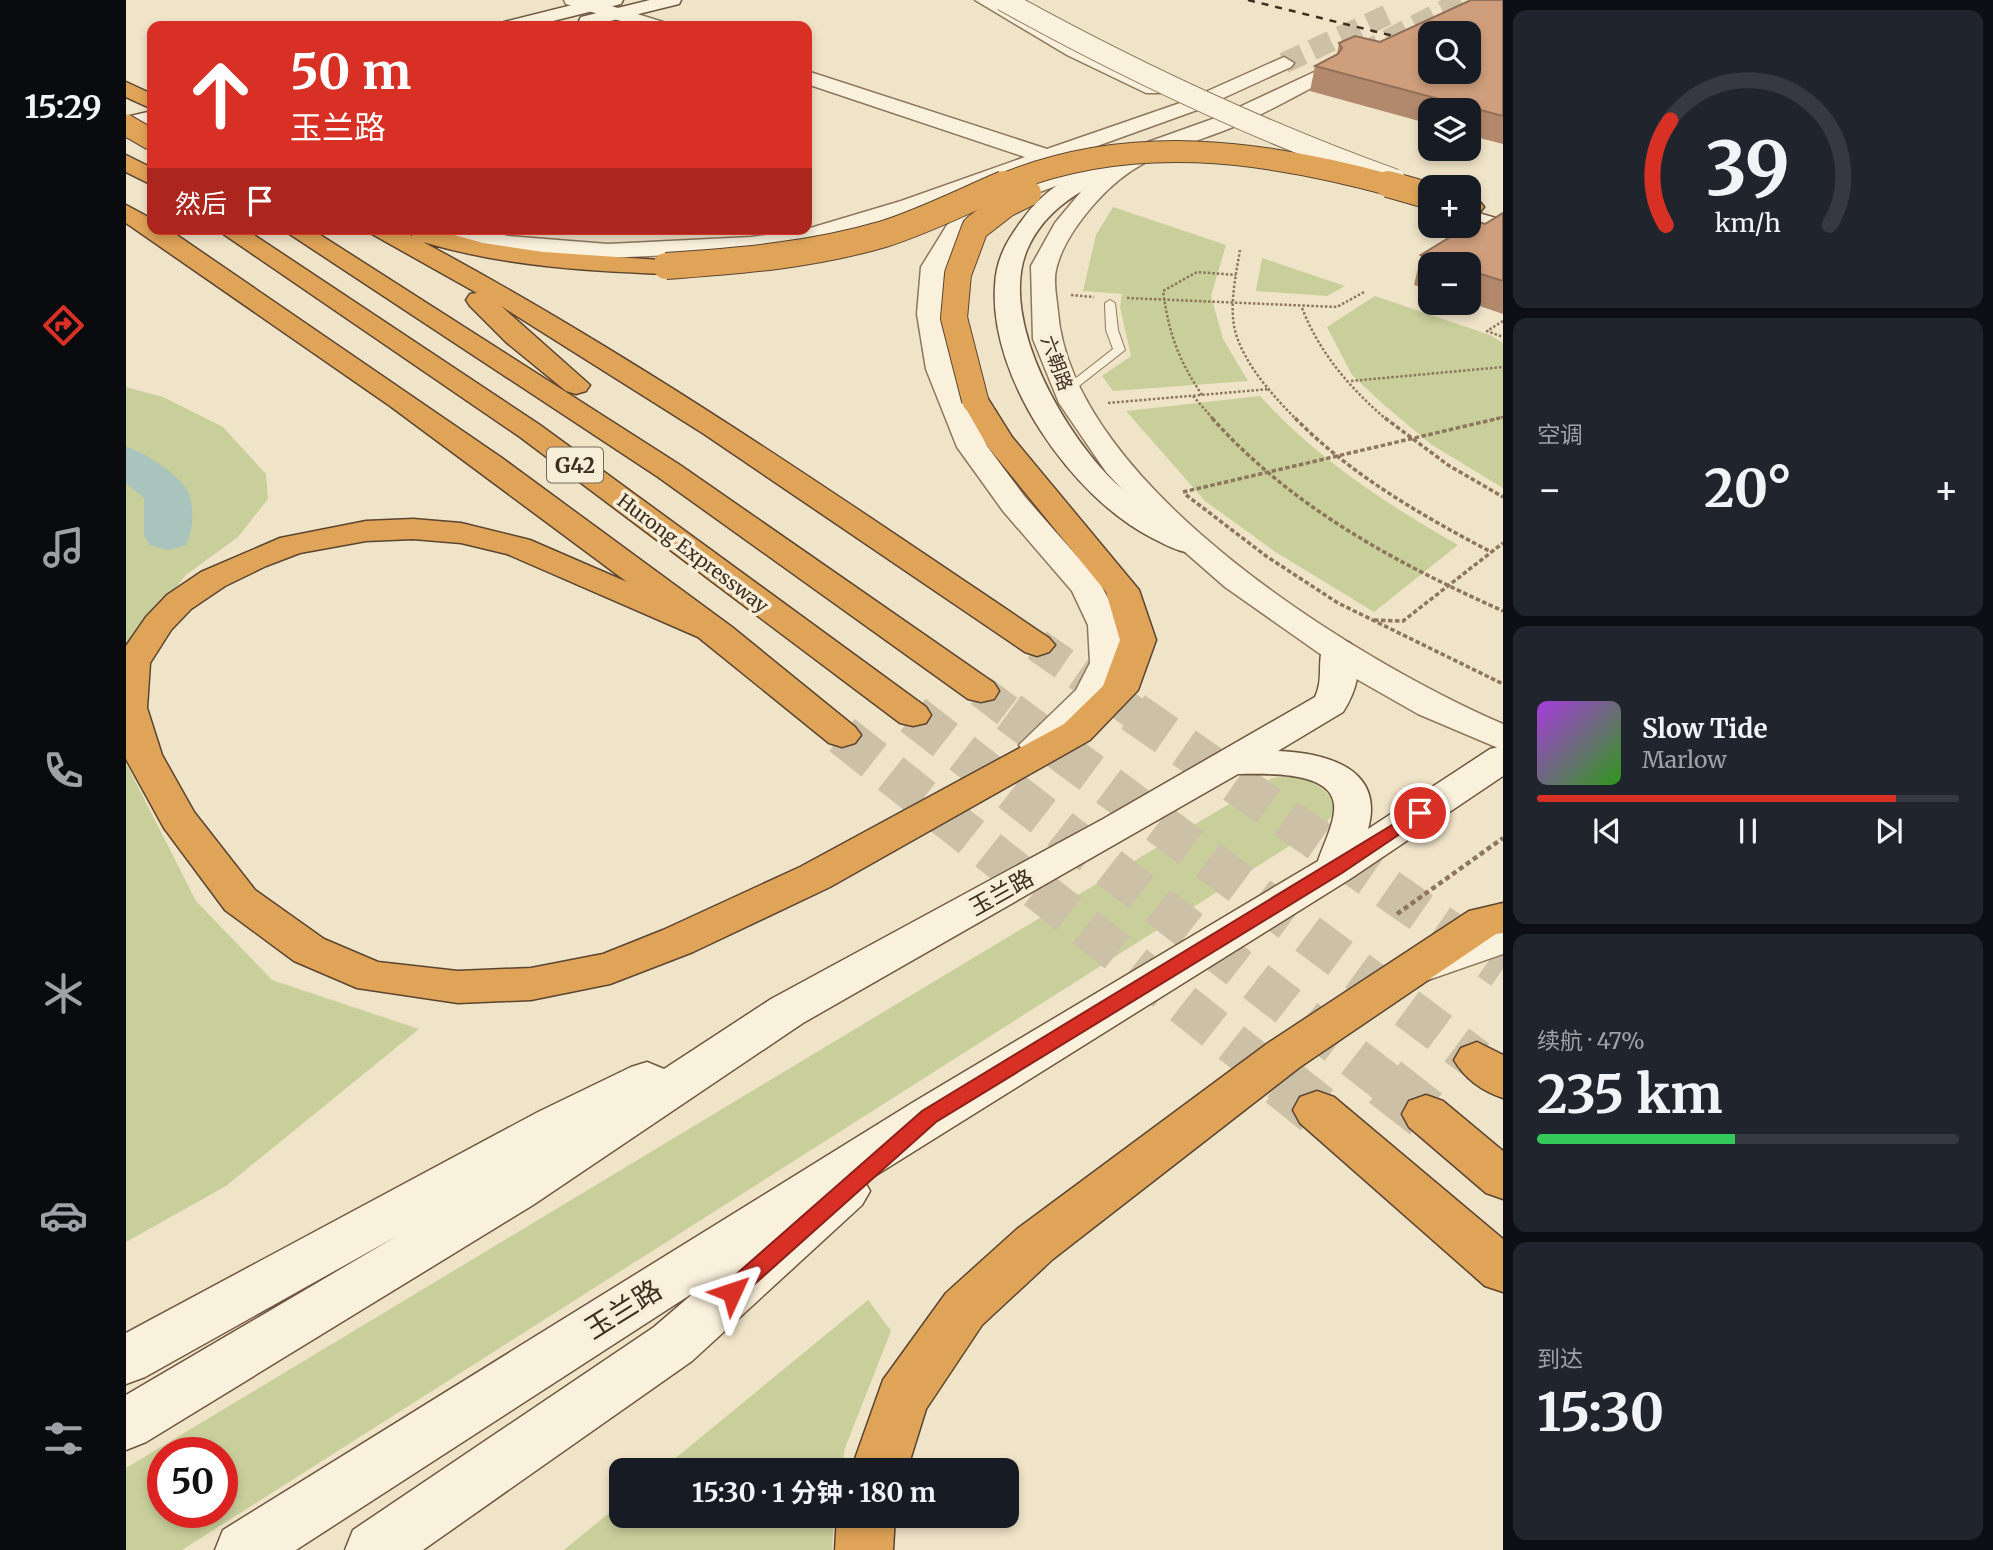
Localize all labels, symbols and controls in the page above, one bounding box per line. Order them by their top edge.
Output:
map controls [1418,21,1481,315]
button: search [1418,21,1481,84]
text: 50 m [290,41,411,102]
icon: ahead [175,49,266,140]
text: 15:29 [24,87,102,127]
button: layers [1418,98,1481,161]
text: 玉兰路 [290,108,386,148]
text: 39 [1706,123,1790,215]
button: + [1418,175,1481,238]
icon: arrive [241,182,279,220]
text: 然后 [175,187,227,220]
text: km/h [1715,207,1781,239]
button: − [1418,252,1481,315]
icon: directions [39,301,88,350]
street label: 六朝路 [1036,332,1078,394]
text: 空调 [1537,420,1583,449]
road number: G42 [547,448,603,482]
text: 20° [1704,456,1792,521]
text: − [1537,466,1562,513]
text: + [1934,466,1959,513]
street label: Hurong Expressway [613,488,773,618]
icon: music [39,523,88,572]
text: Slow Tide [1642,712,1768,745]
text: Marlow [1642,745,1727,774]
icon: phone [39,746,88,795]
pin [1390,783,1450,843]
icon: arrive [1401,794,1439,832]
icon: previous [1588,812,1626,850]
icon: pause [1729,812,1767,850]
icon: next [1870,812,1908,850]
street label: 玉兰路 [964,863,1038,921]
icon: climate [39,969,88,1018]
text: 续航 · 47% [1537,1026,1645,1055]
text: 235 km [1537,1062,1723,1127]
icon: car [39,1191,88,1240]
position arrow [695,1255,769,1329]
street label: 玉兰路 [578,1271,668,1347]
text: 到达 [1537,1344,1583,1373]
text: 15:30 [1537,1380,1664,1445]
icon: filters [39,1414,88,1463]
speed limit sign: 50 [147,1437,238,1528]
text: 15:30 · 1 分钟 · 180 m [692,1476,936,1509]

